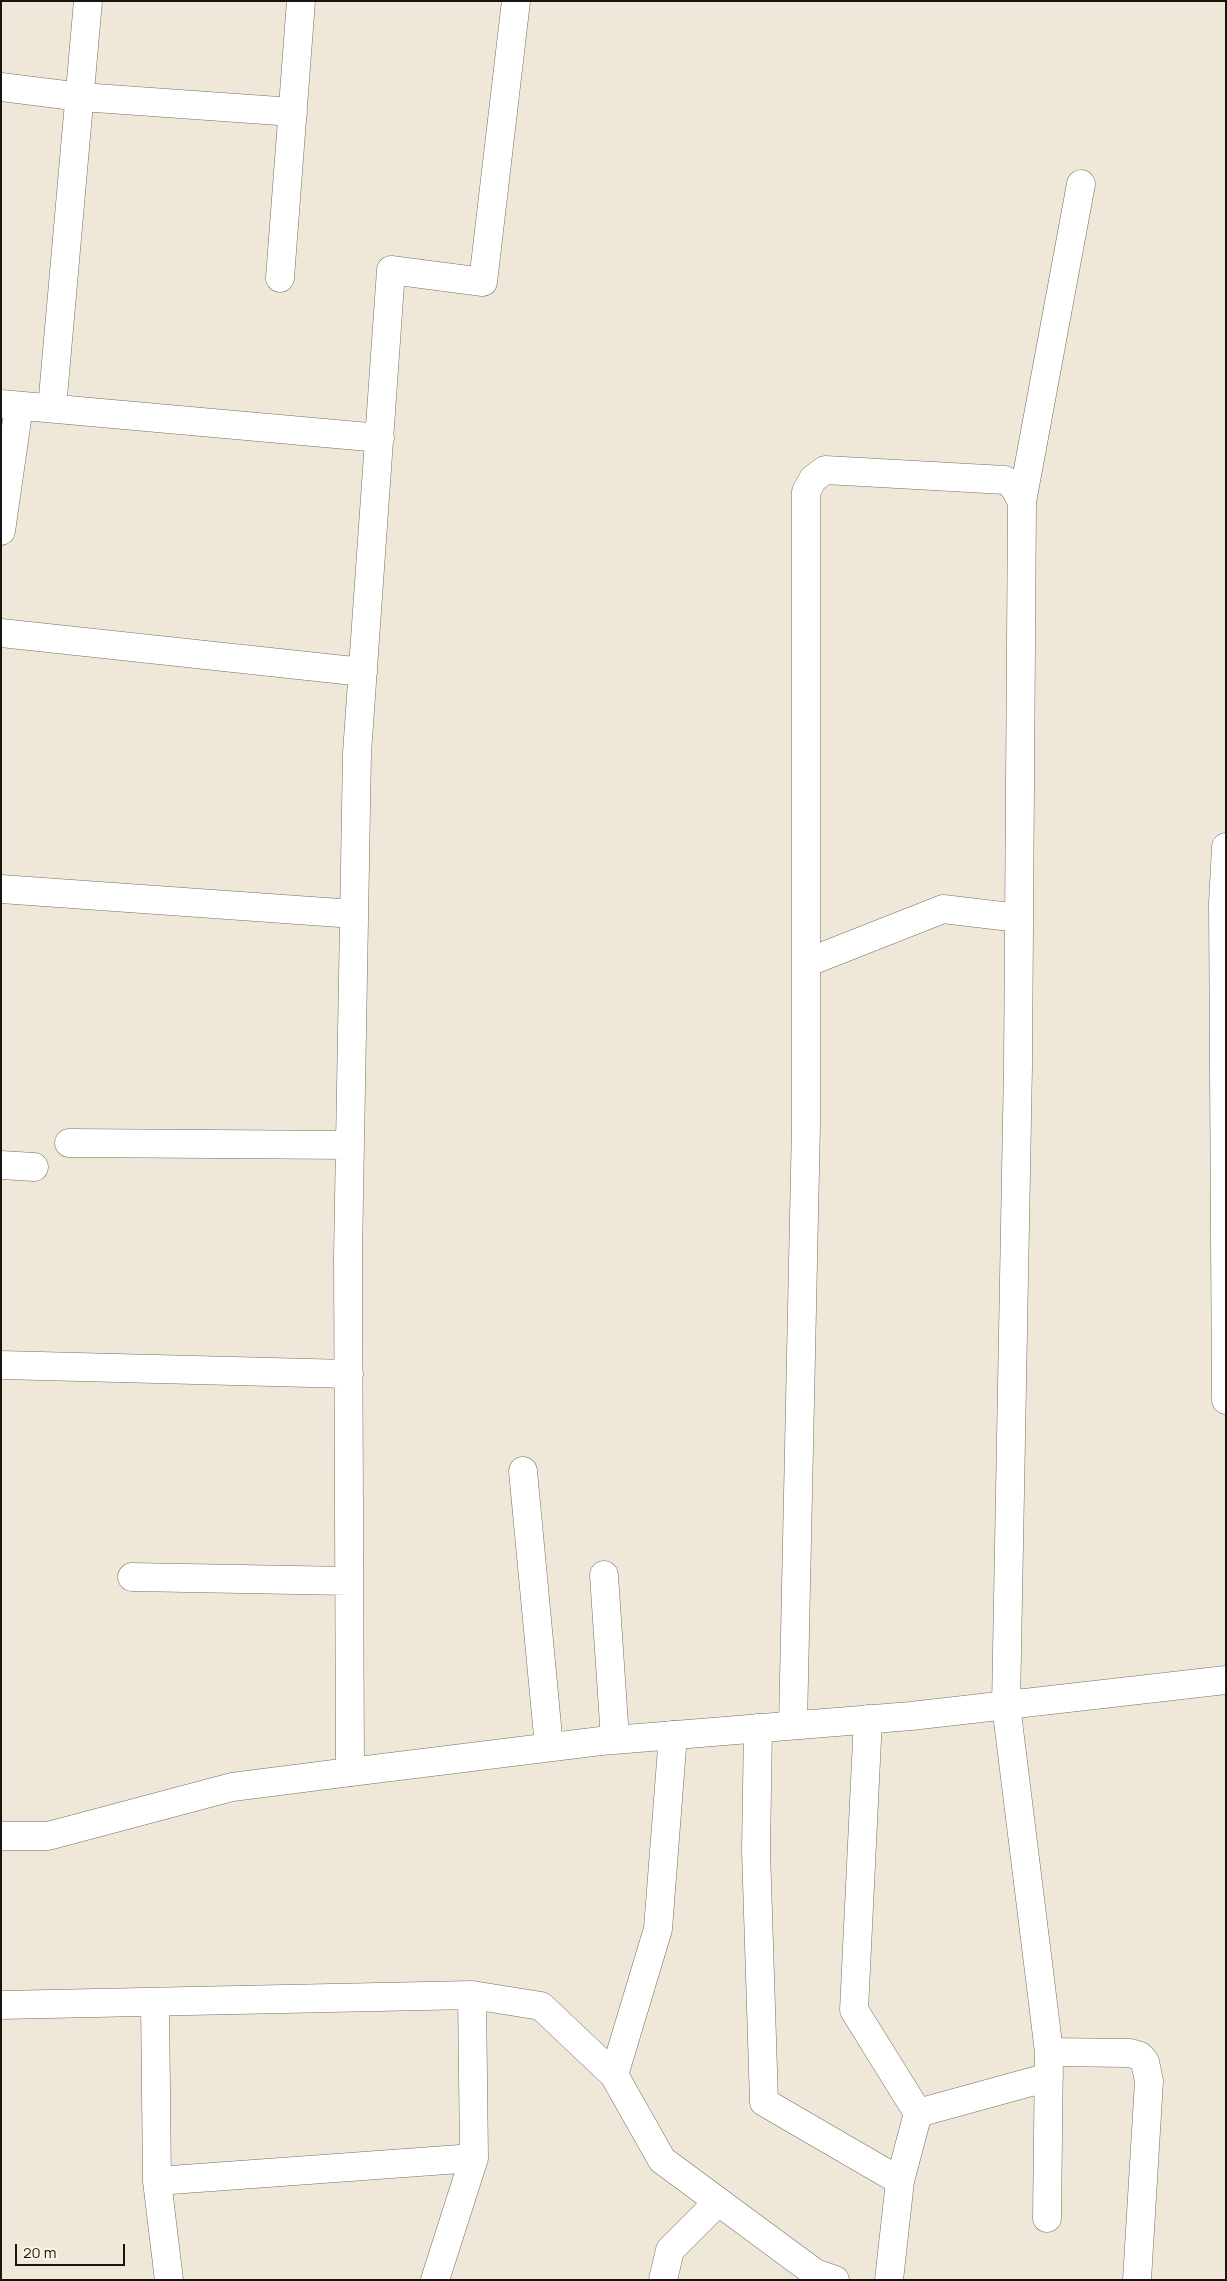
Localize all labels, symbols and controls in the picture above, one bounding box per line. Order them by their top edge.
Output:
scale bar [18,2234,128,2266]
text: 20 m [23,2242,56,2263]

